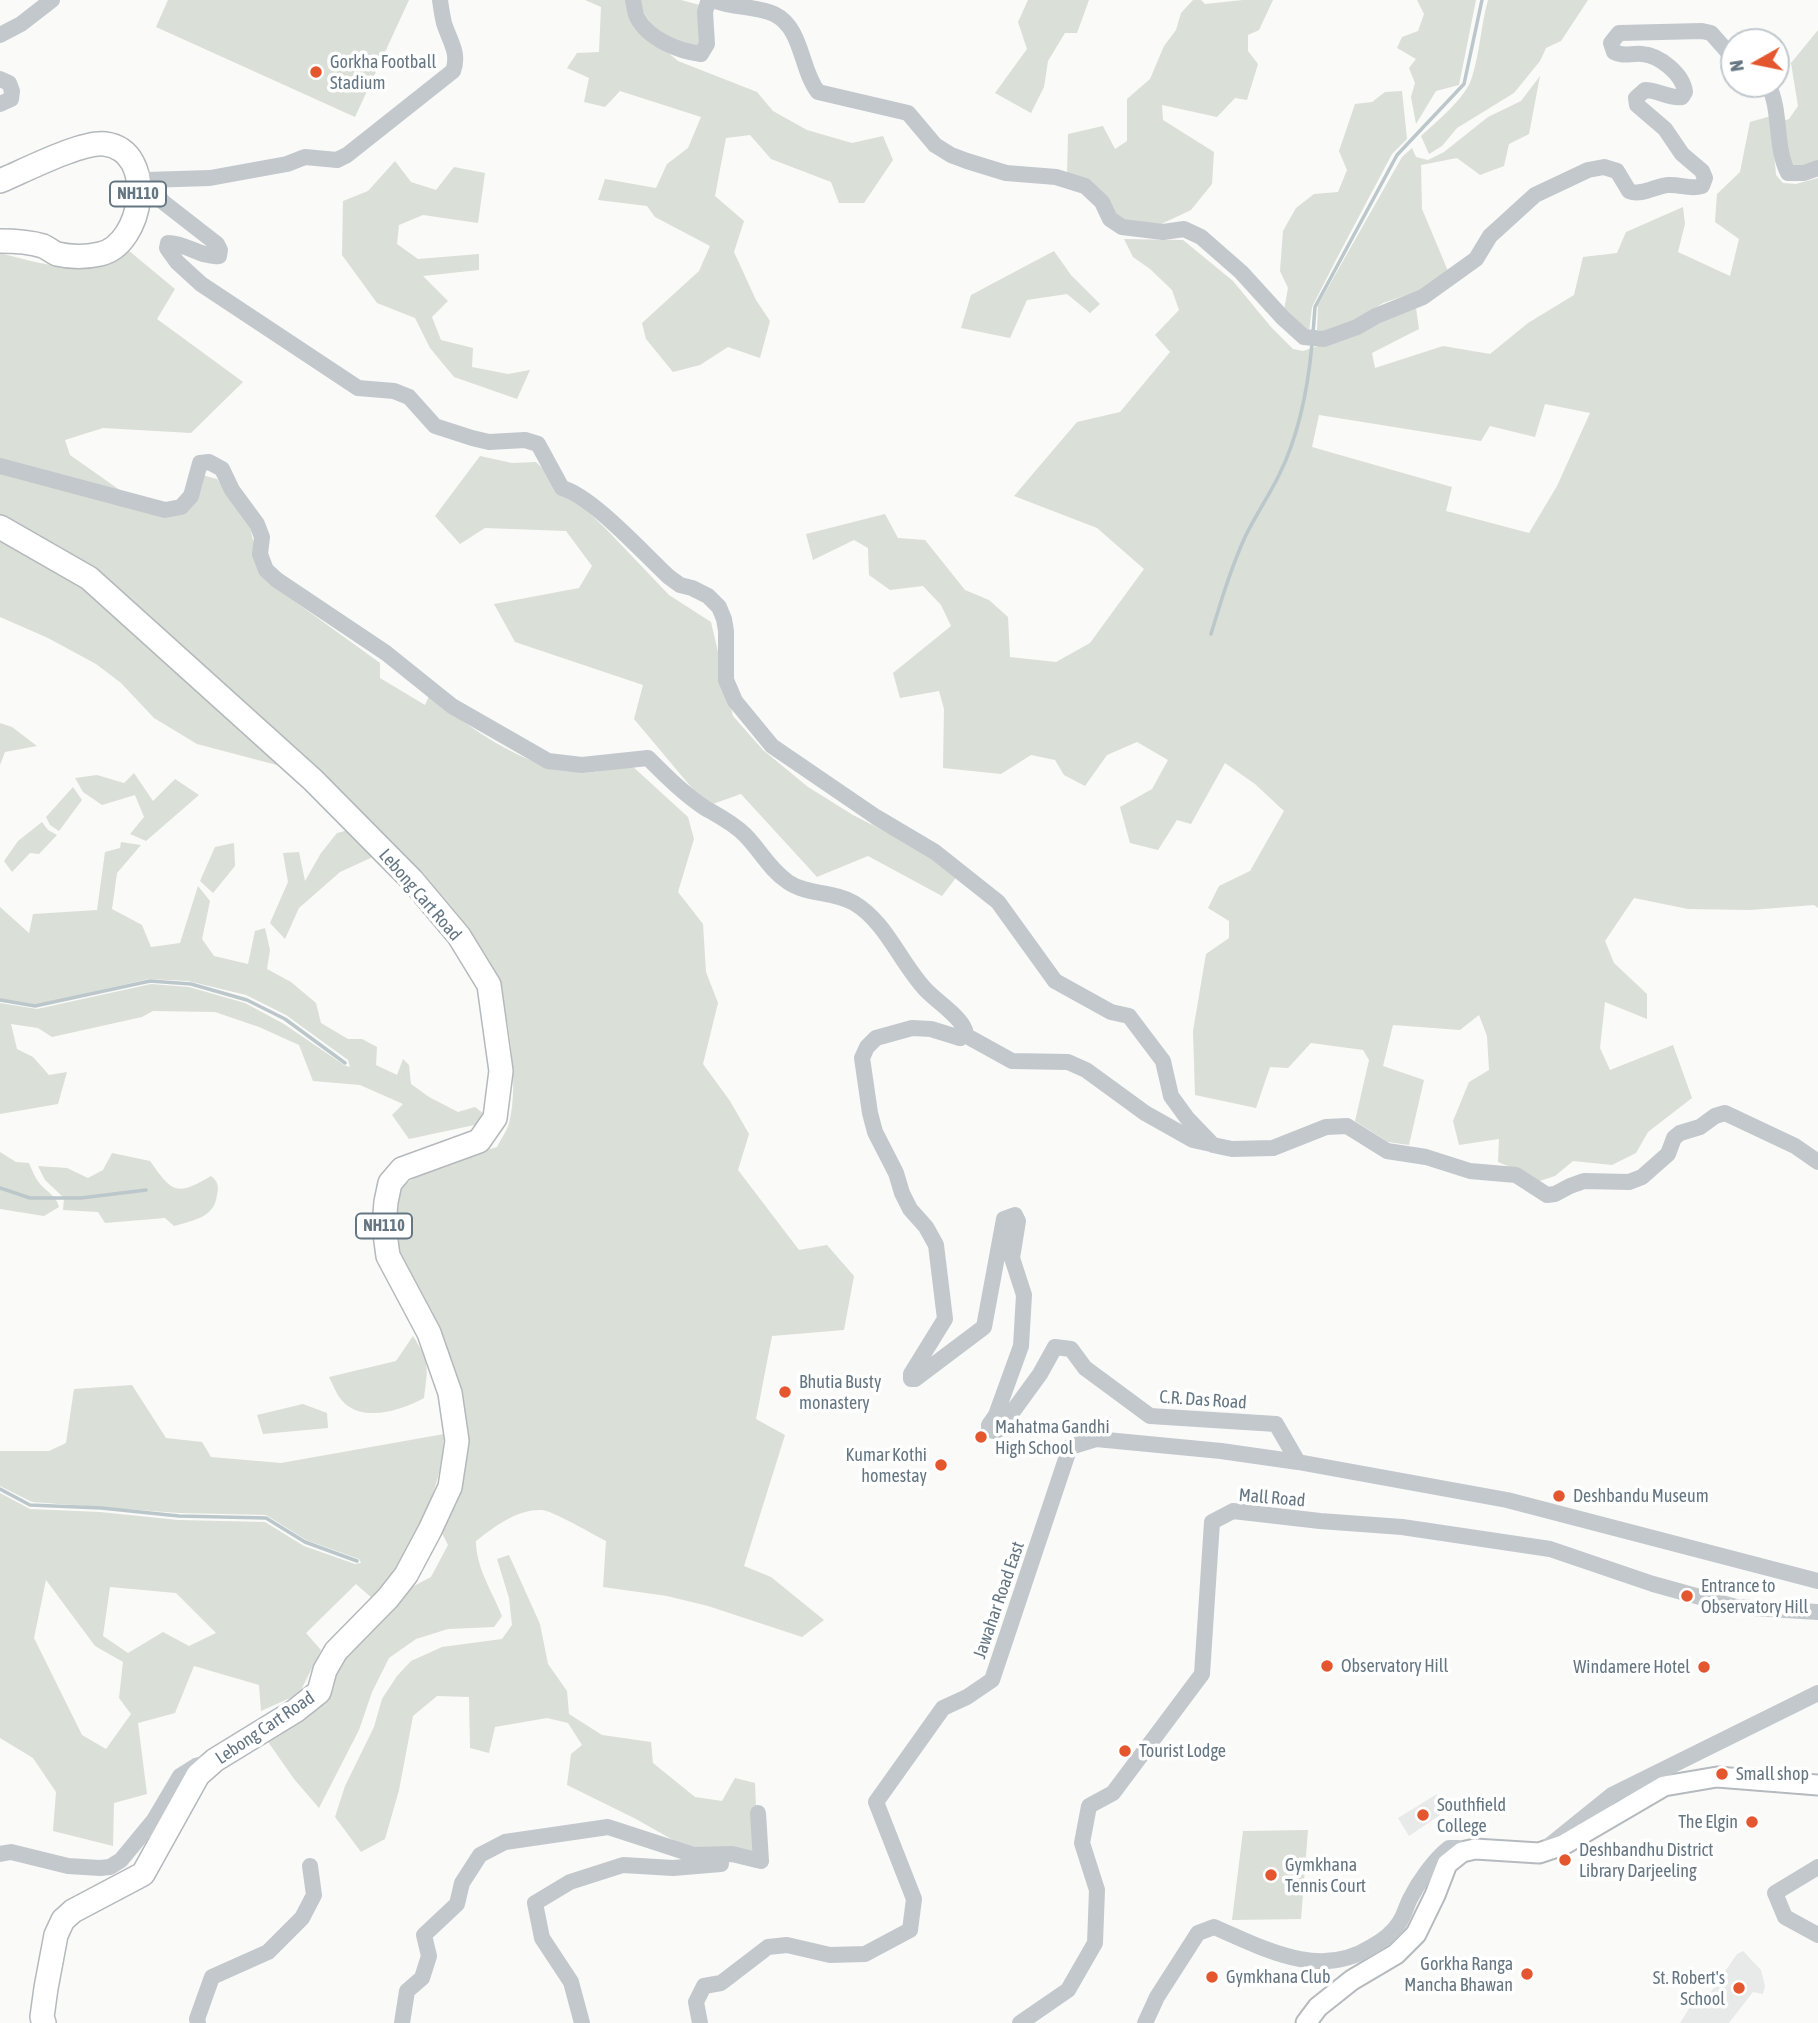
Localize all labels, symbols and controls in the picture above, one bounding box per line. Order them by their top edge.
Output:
north arrow [1720,28,1790,98]
place label: Gorkha Football Stadium [330,51,436,94]
text: N [1724,59,1748,73]
marker: Gorkha Football Stadium [308,64,324,80]
road number: NH110 [110,182,166,206]
street label: Lebong Cart Road [374,845,466,945]
road number: NH110 [356,1214,412,1238]
place label: Bhutia Busty monastery [799,1371,881,1414]
marker: Bhutia Busty monastery [777,1384,793,1400]
street label: C.R. Das Road [1159,1386,1247,1414]
place label: Mahatma Gandhi High School [995,1416,1110,1458]
marker: Mahatma Gandhi High School [973,1429,989,1445]
place label: Kumar Kothi homestay [846,1444,927,1486]
marker: Kumar Kothi homestay [933,1457,949,1473]
street label: Mall Road [1238,1484,1306,1512]
place label: Deshbandu Museum [1573,1485,1709,1507]
marker: Deshbandu Museum [1551,1488,1567,1504]
street label: Jawahar Road East [969,1539,1029,1661]
place label: Entrance to Observatory Hill [1701,1575,1808,1618]
marker: Entrance to Observatory Hill [1679,1588,1695,1604]
place label: Observatory Hill [1341,1655,1448,1677]
place label: Windamere Hotel [1573,1656,1690,1678]
marker: Observatory Hill [1319,1658,1335,1674]
marker: Windamere Hotel [1696,1659,1712,1675]
street label: Lebong Cart Road [211,1687,319,1769]
place label: Tourist Lodge [1139,1740,1226,1762]
marker: Tourist Lodge [1117,1743,1133,1759]
place label: Small shop [1736,1763,1809,1785]
marker: Small shop [1714,1766,1730,1782]
place label: Southfield College [1437,1794,1506,1836]
marker: Southfield College [1415,1807,1431,1823]
place label: The Elgin [1678,1811,1738,1833]
marker: The Elgin [1744,1814,1760,1830]
place label: Deshbandhu District Library Darjeeling [1579,1839,1713,1882]
marker: Deshbandhu District Library Darjeeling [1557,1852,1573,1868]
place label: Gymkhana Tennis Court [1285,1854,1366,1896]
marker: Gymkhana Tennis Court [1263,1867,1279,1883]
place label: Gorkha Ranga Mancha Bhawan [1404,1953,1513,1996]
place label: Gymkhana Club [1226,1966,1331,1988]
marker: Gorkha Ranga Mancha Bhawan [1519,1966,1535,1982]
place label: St. Robert's School [1653,1967,1725,2010]
marker: Gymkhana Club [1204,1969,1220,1985]
marker: St. Robert's School [1731,1980,1747,1996]

